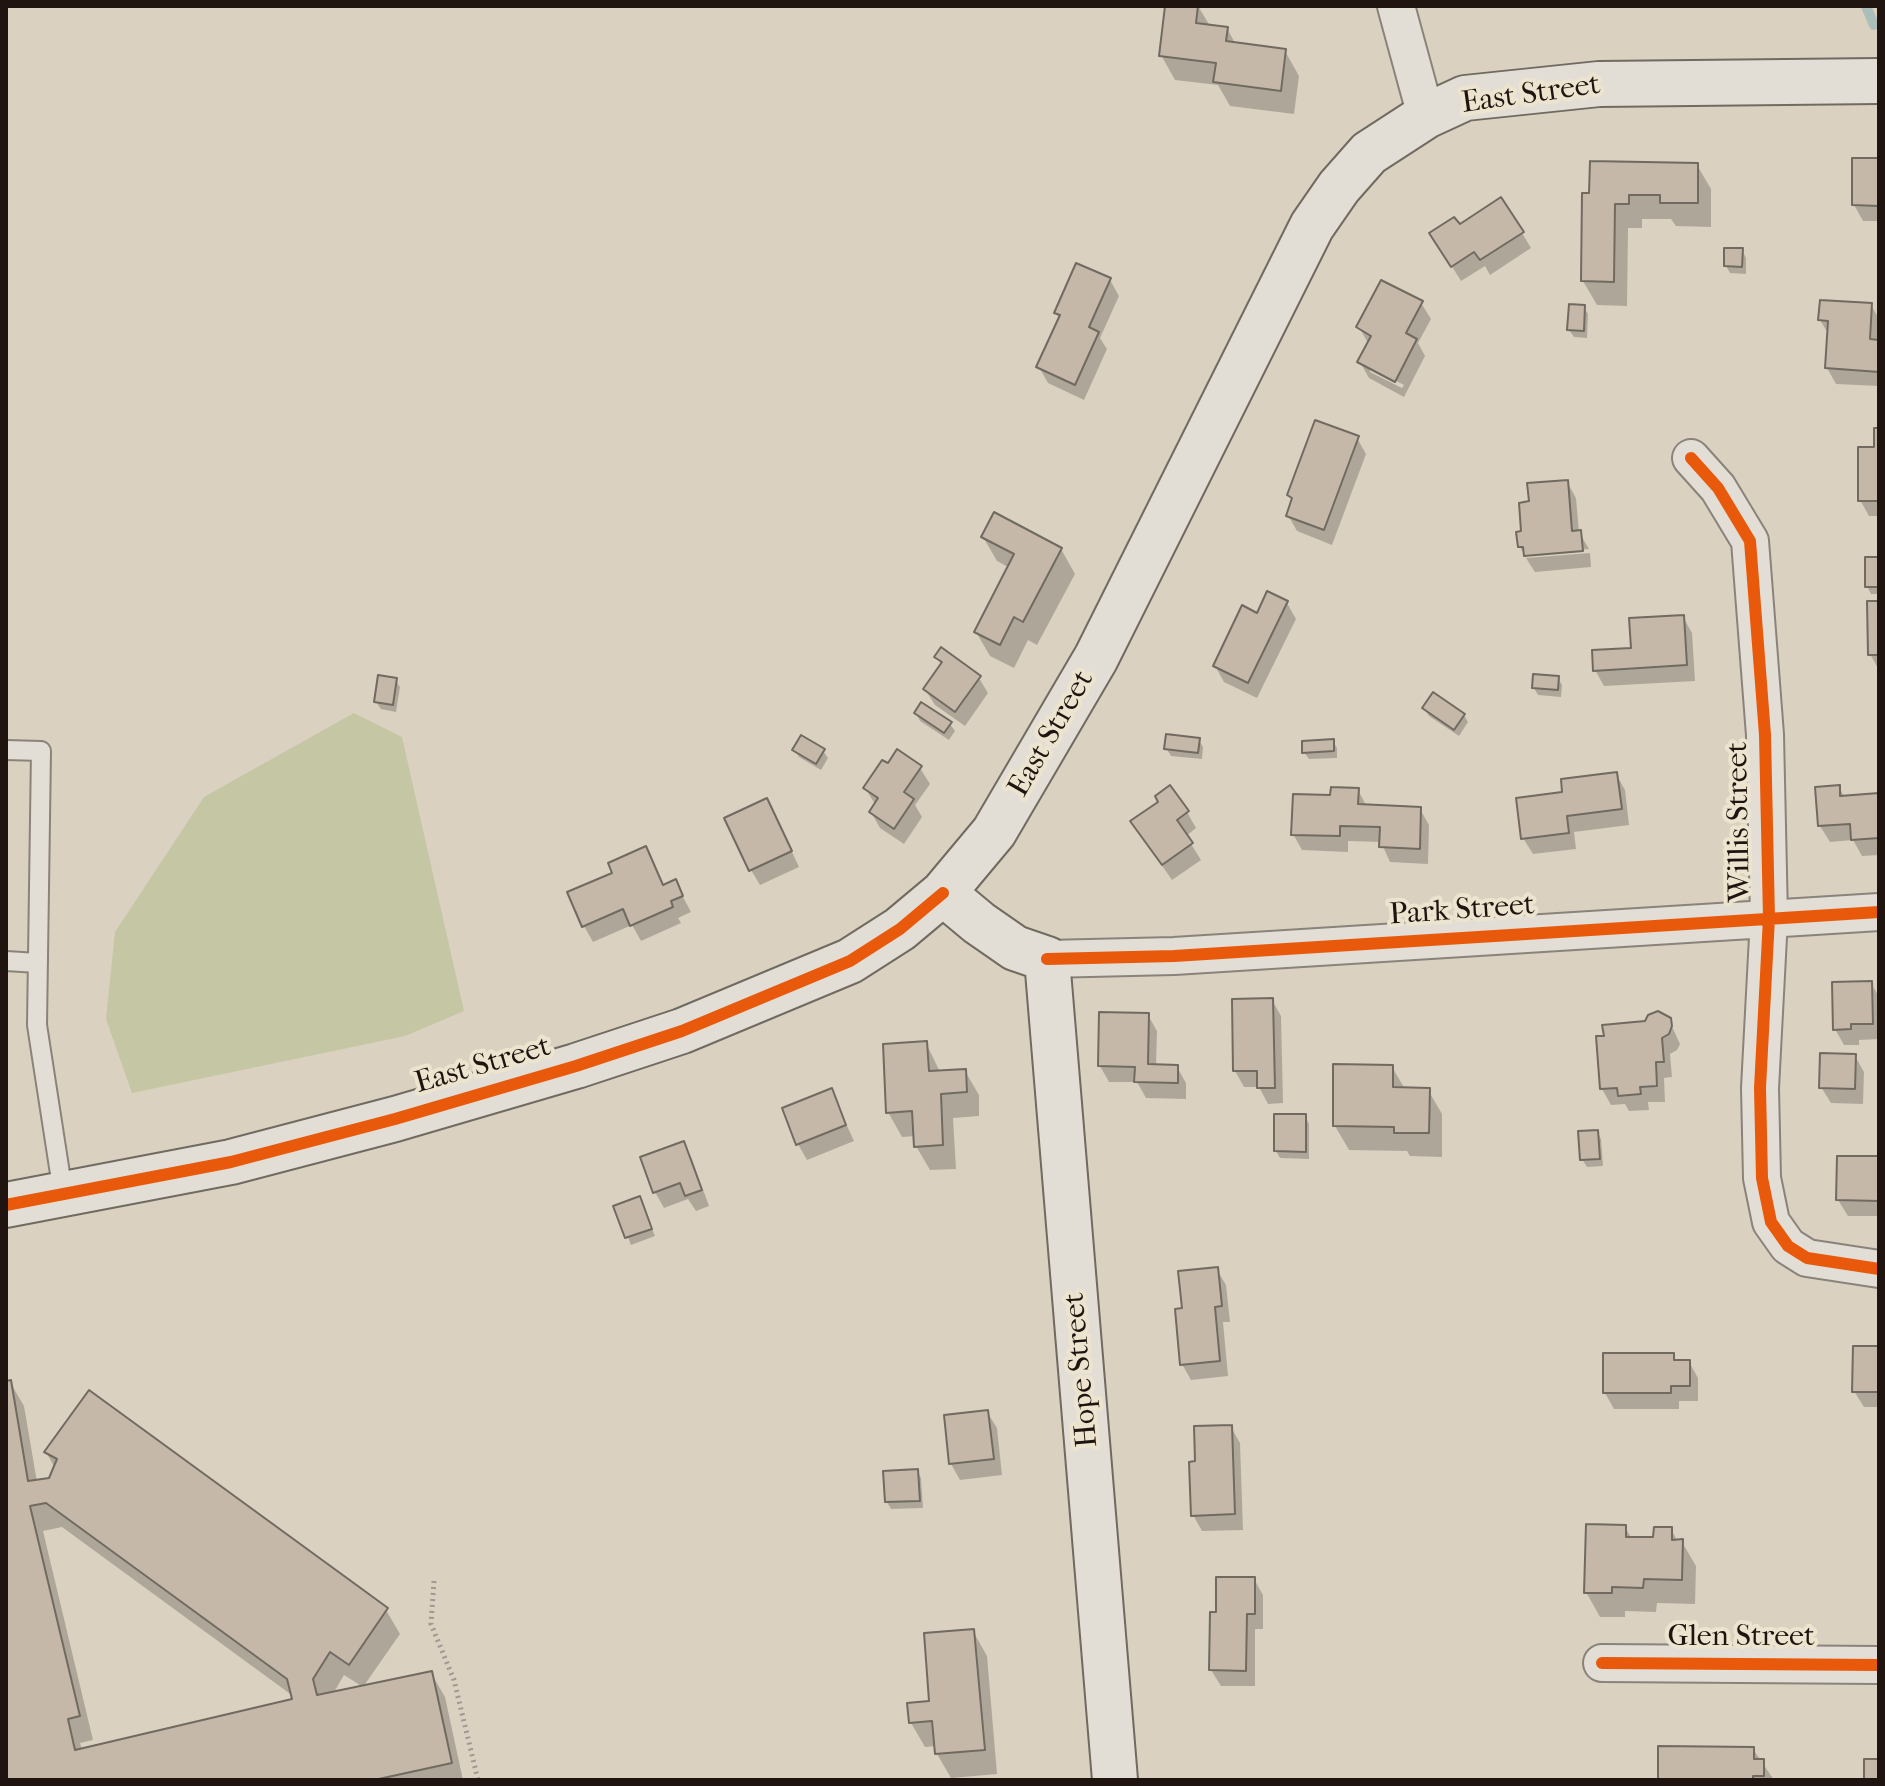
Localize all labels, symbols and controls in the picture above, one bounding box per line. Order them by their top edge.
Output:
street label: East Street [1459,67,1603,123]
street label: East Street [1002,665,1102,803]
street label: Willis Street [1721,742,1759,902]
street label: Park Street [1388,888,1536,934]
street label: East Street [411,1029,555,1103]
street label: Hope Street [1057,1291,1107,1449]
street label: Glen Street [1667,1620,1815,1656]

